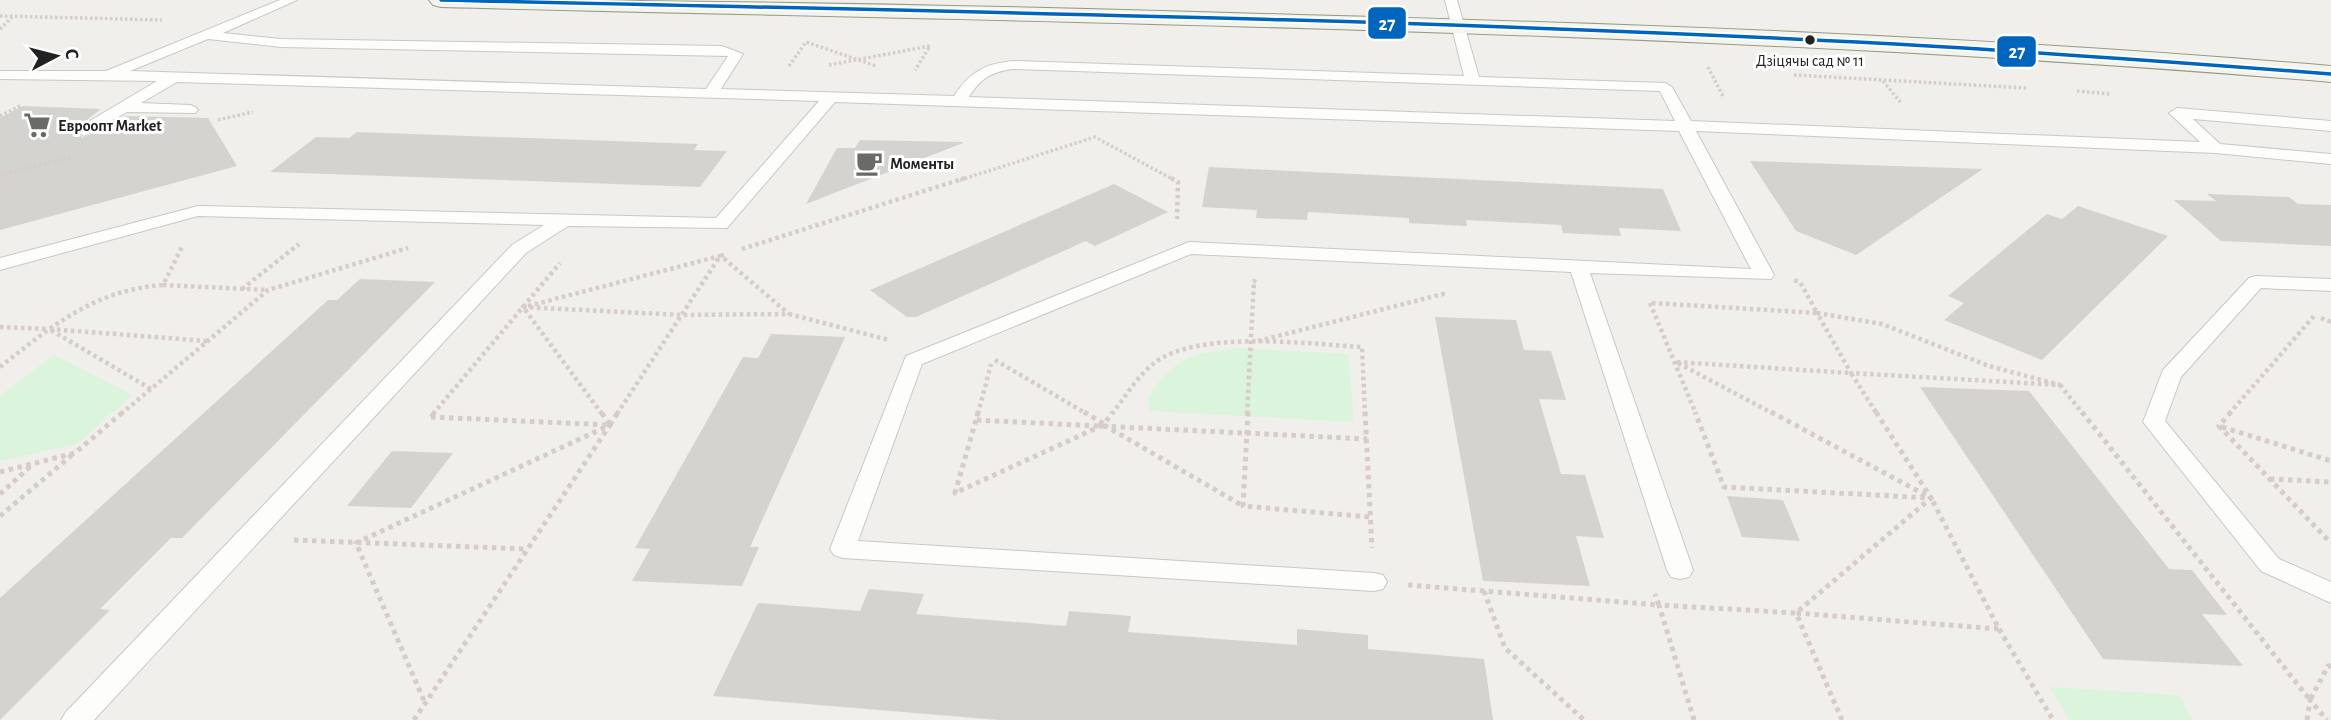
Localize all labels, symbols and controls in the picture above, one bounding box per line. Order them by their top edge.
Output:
line badge: 27 [1367,6,1407,40]
text: 27 [1378,15,1396,34]
north arrow [21,21,91,91]
marker: Дзіцячы сад № 11 [1803,33,1817,47]
line badge: 27 [1996,35,2037,68]
text: 27 [2008,43,2026,62]
text: С [61,48,81,60]
place label: Дзіцячы сад № 11 [1756,53,1864,69]
supermarket icon: Евроопт Market [22,110,52,140]
place label: Евроопт Market [58,118,162,134]
cafe icon: Моменты [854,148,884,178]
place label: Моменты [890,156,954,172]

